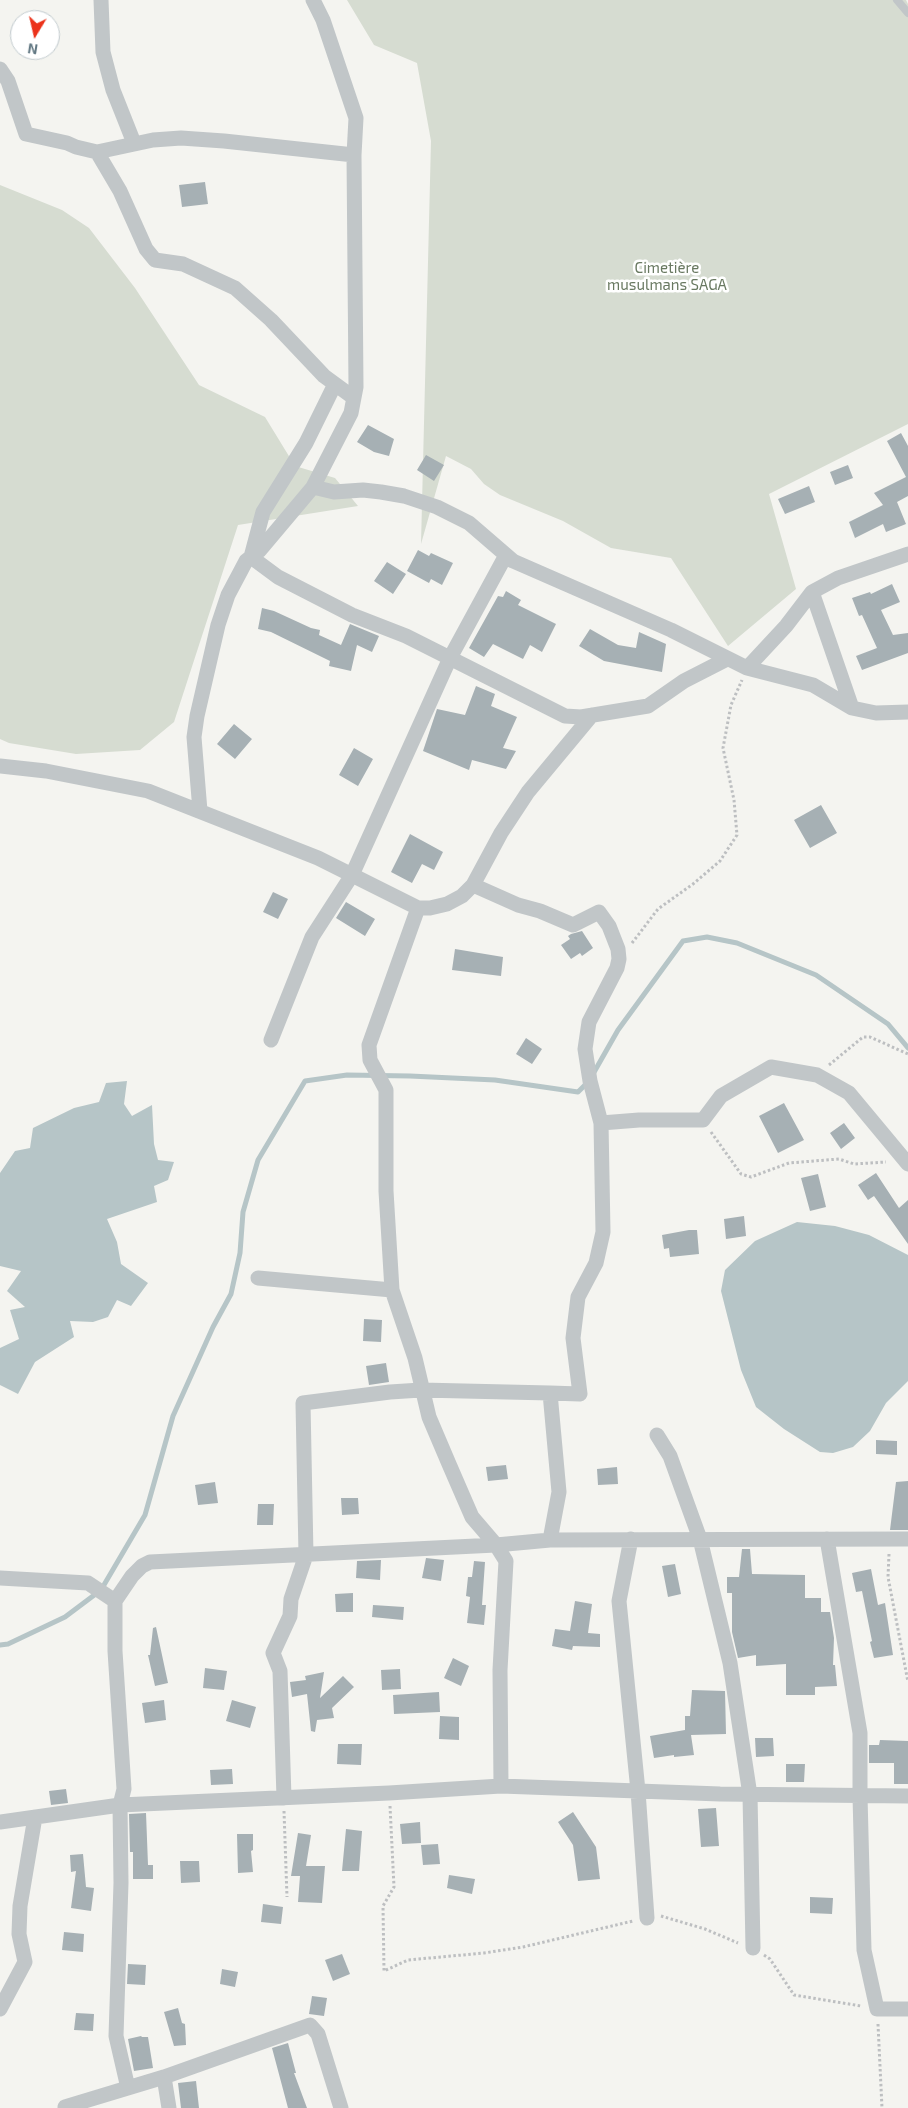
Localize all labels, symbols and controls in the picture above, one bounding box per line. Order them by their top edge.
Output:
north arrow [10,10,60,60]
text: N [26,40,39,59]
park label: Cimetière musulmans SAGA [607,259,727,294]

